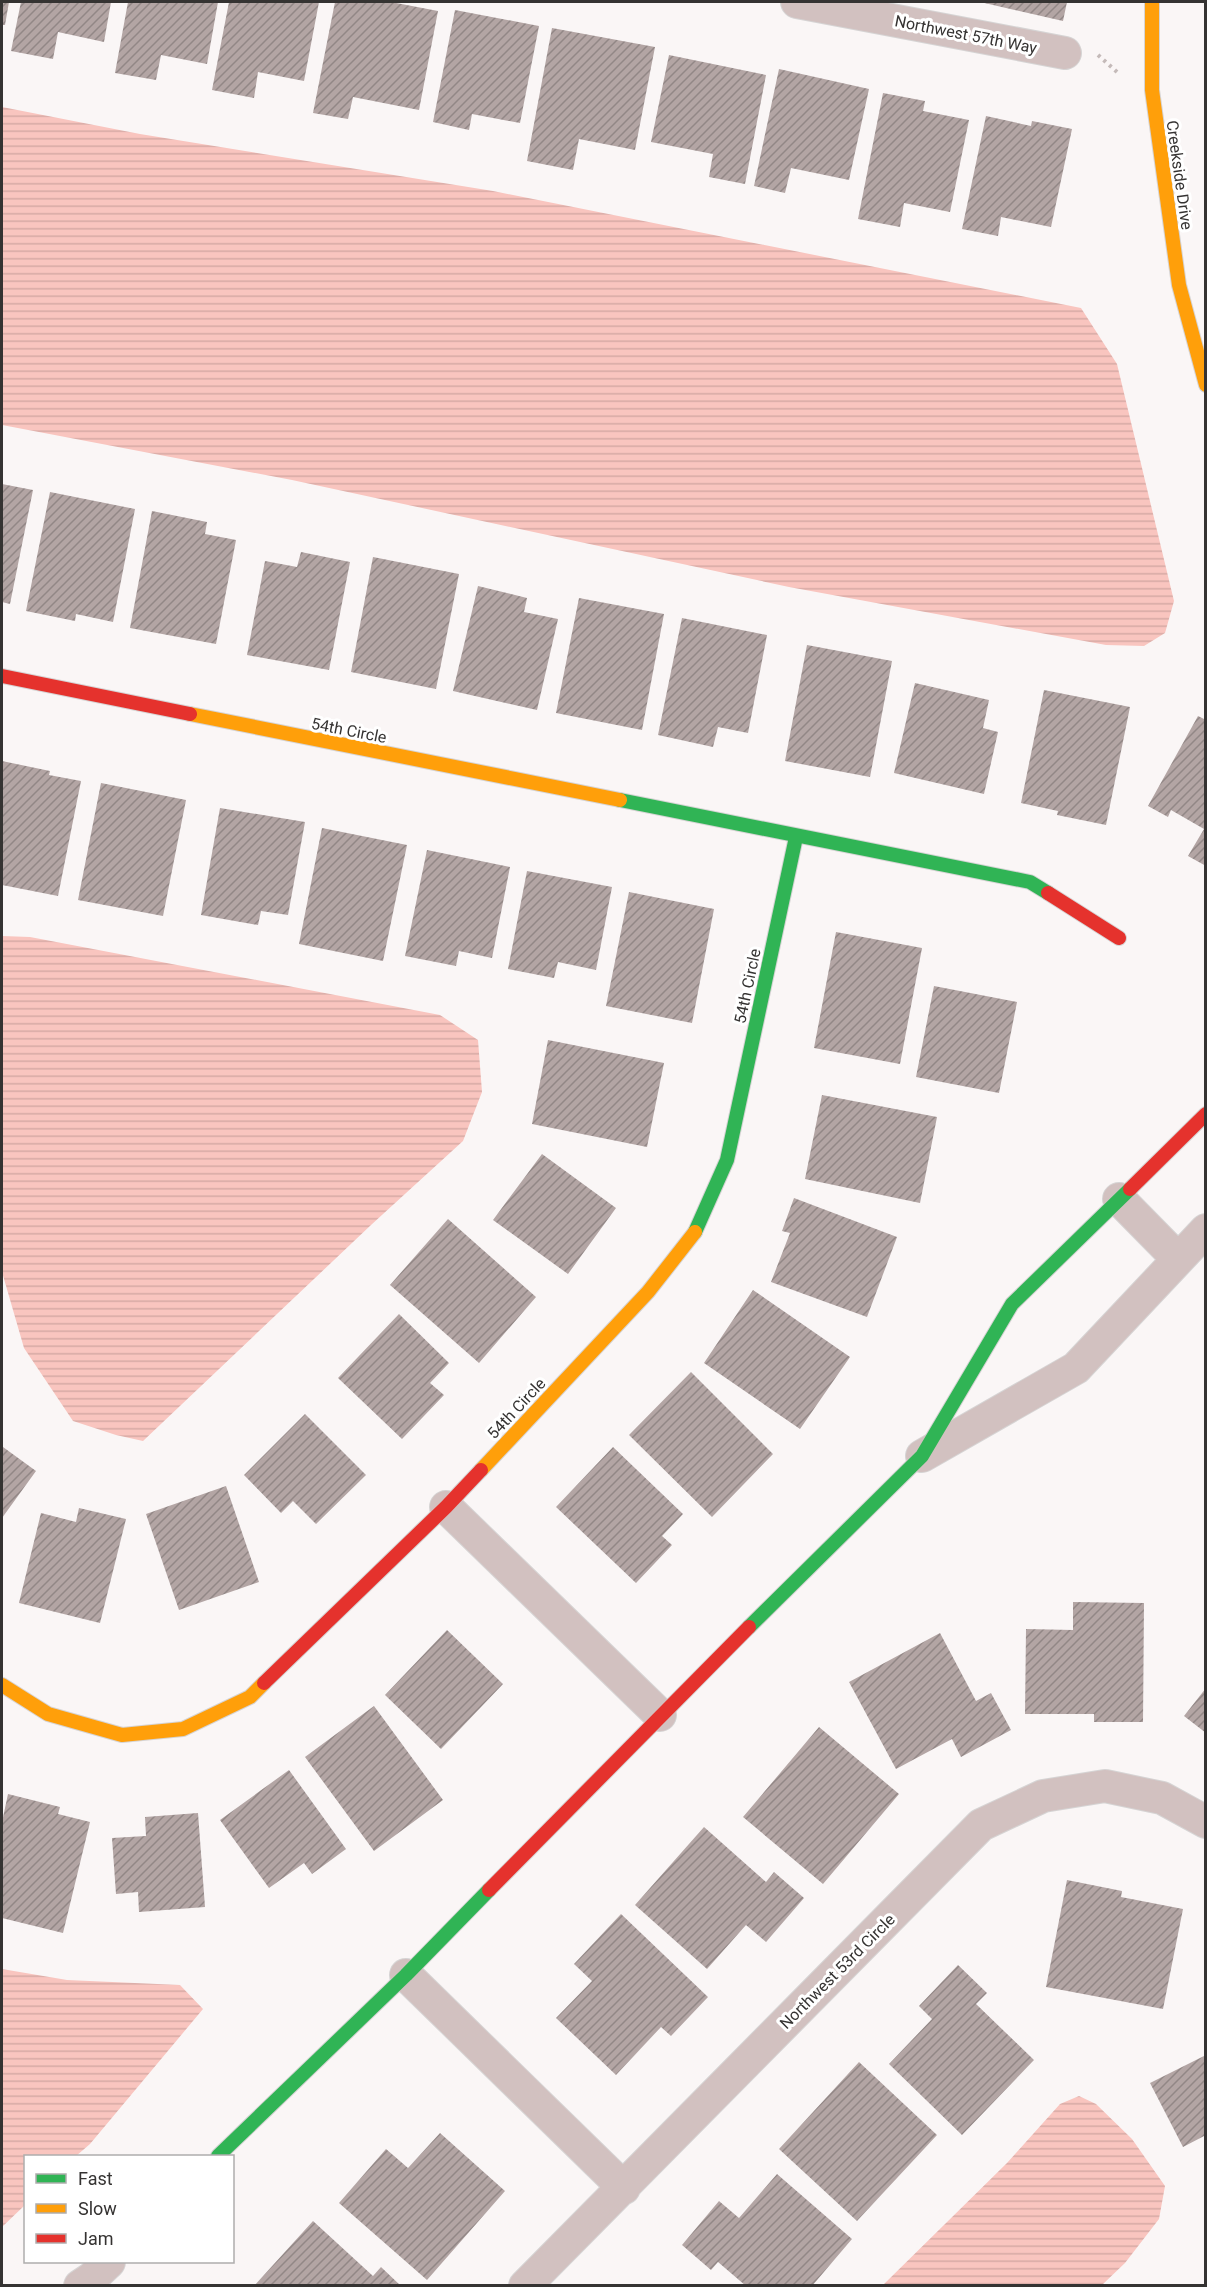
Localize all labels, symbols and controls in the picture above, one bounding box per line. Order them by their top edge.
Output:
street label: Northwest 57th Way [893,11,1039,58]
street label: Creekside Drive [1162,119,1197,231]
street label: 54th Circle [310,714,388,747]
street label: 54th Circle [730,947,765,1025]
street label: 54th Circle [483,1374,549,1443]
street label: Northwest 53rd Circle [776,1910,899,2033]
legend [24,2155,234,2263]
text: Fast [78,2168,113,2189]
text: Slow [78,2198,117,2219]
text: Jam [78,2228,114,2249]

